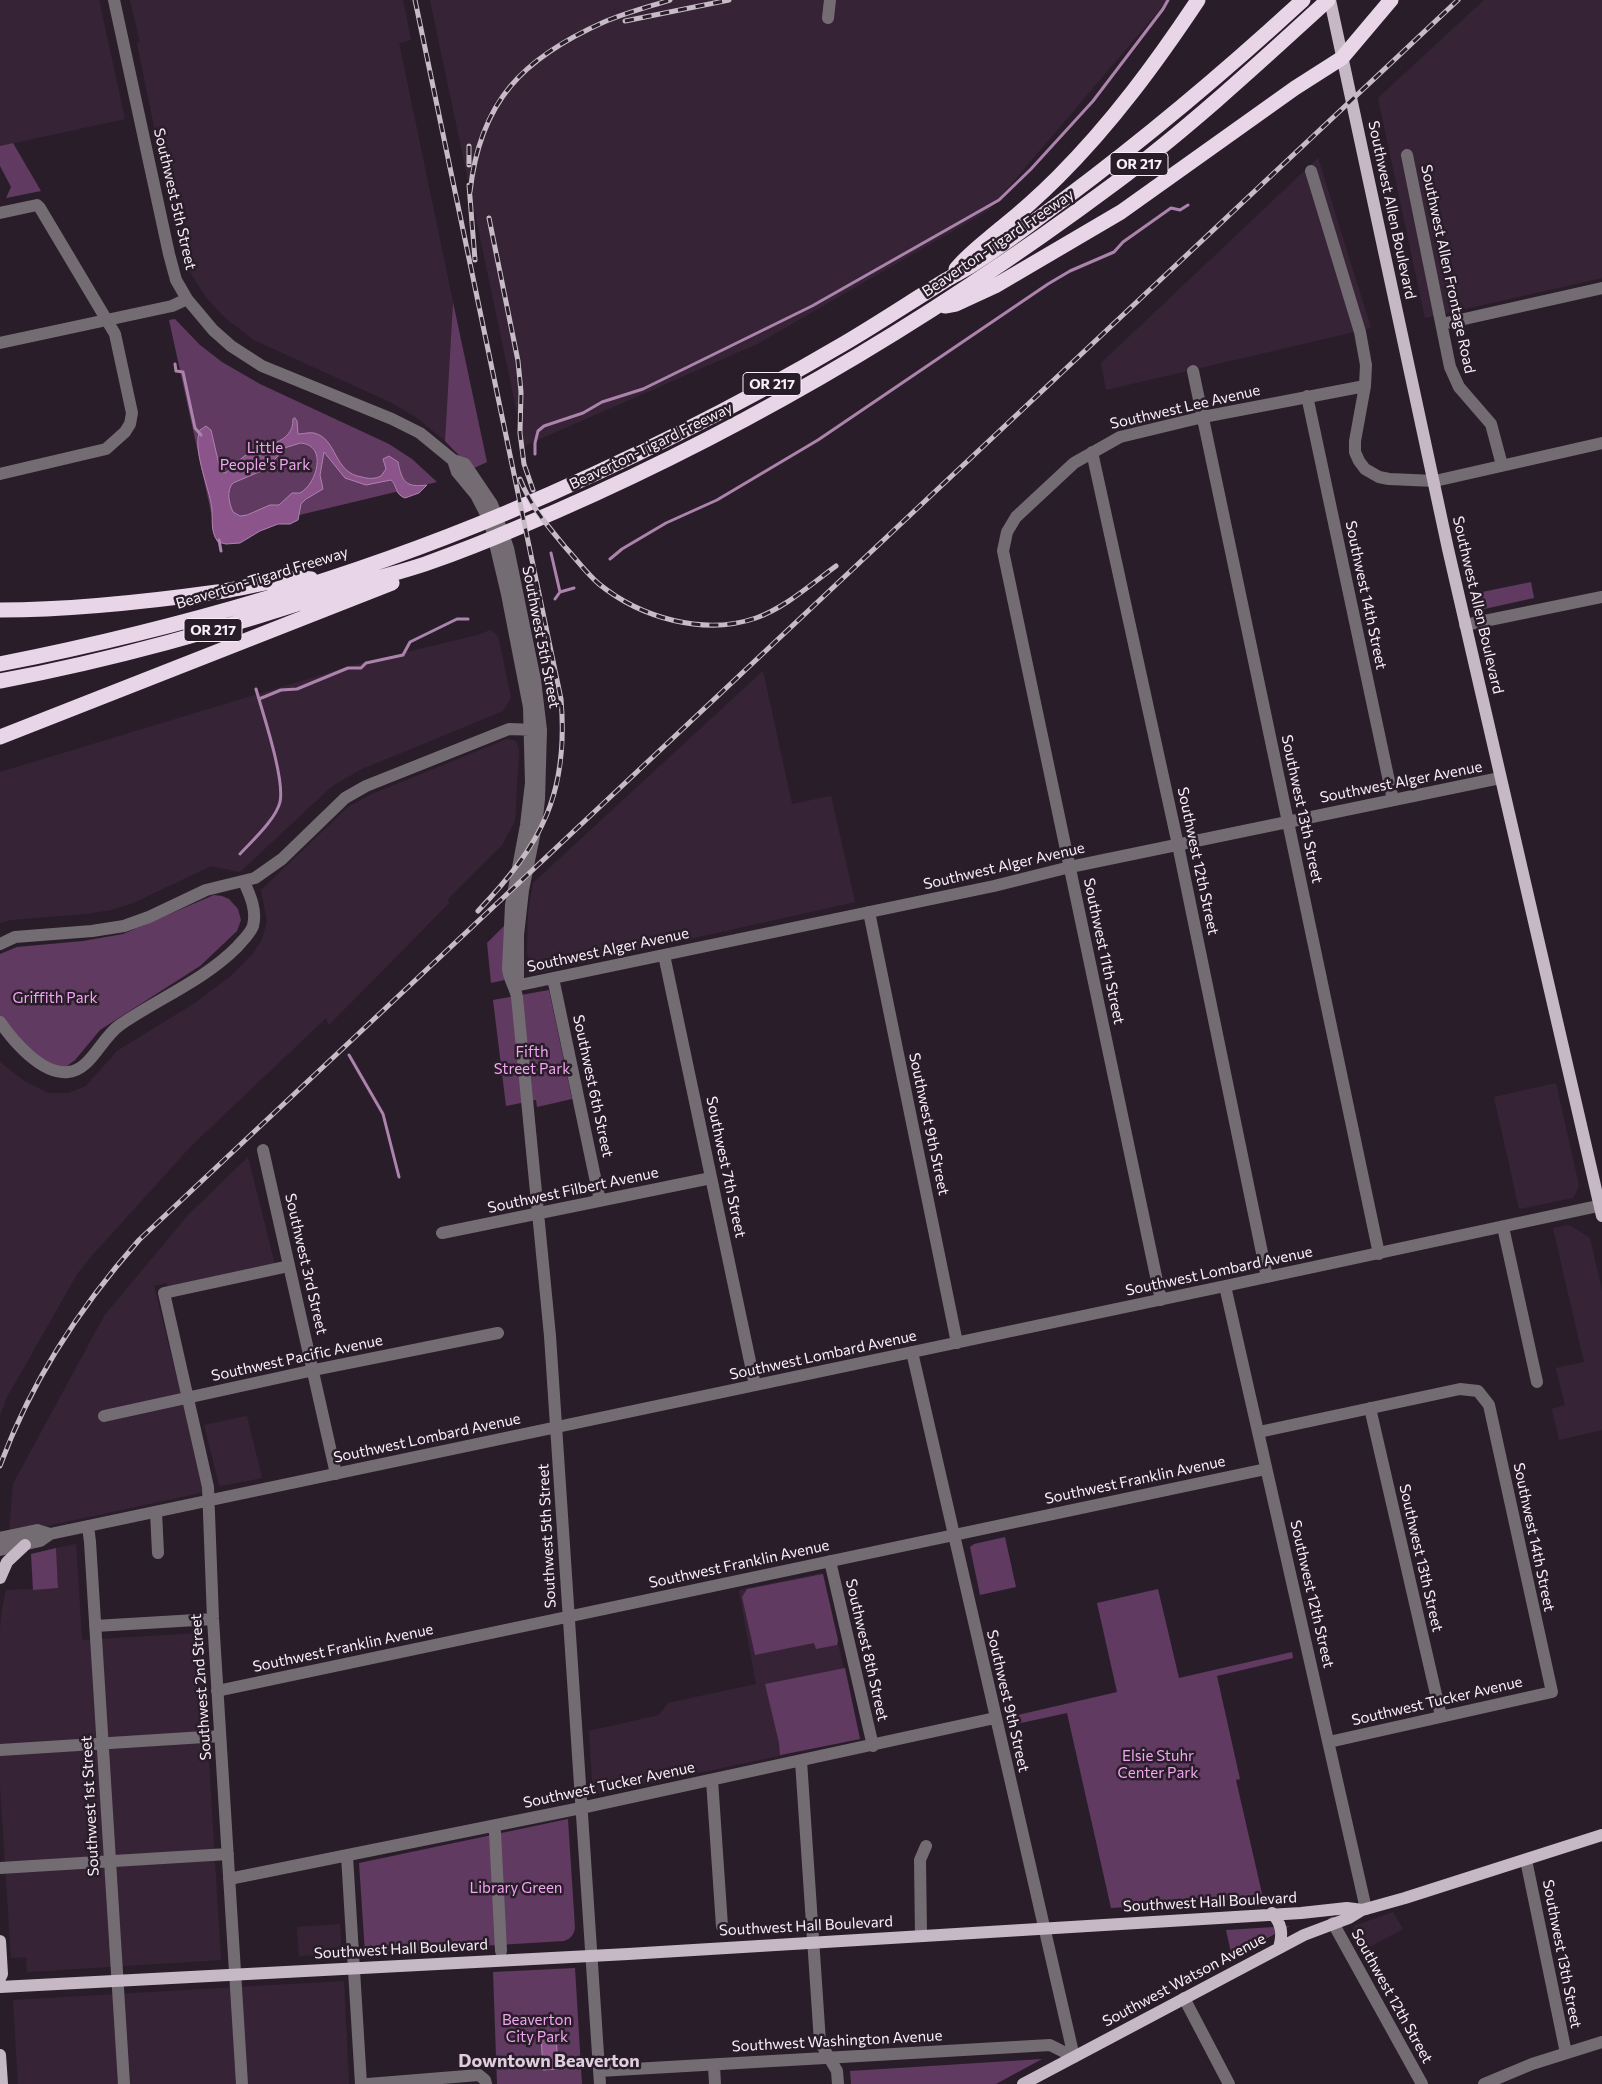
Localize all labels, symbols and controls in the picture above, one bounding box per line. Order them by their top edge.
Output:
street label: Southwest Allen Boulevard [1364,119,1420,301]
street label: Southwest 5th Street [150,126,200,272]
road number: OR 217 [1110,152,1168,175]
street label: Southwest Allen Frontage Road [1417,163,1479,375]
street label: Beaverton-Tigard Freeway [919,185,1077,301]
road number: OR 217 [743,372,801,396]
street label: Southwest Lee Avenue [1108,381,1262,433]
street label: Beaverton-Tigard Freeway [566,399,736,493]
park label: Little People's Park [220,439,310,474]
street label: Southwest Allen Boulevard [1449,514,1507,696]
street label: Southwest 14th Street [1341,519,1391,671]
street label: Beaverton-Tigard Freeway [174,543,350,613]
street label: Southwest 5th Street [518,564,564,710]
road number: OR 217 [184,618,242,642]
street label: Southwest 13th Street [1277,733,1327,885]
street label: Southwest Alger Avenue [1318,757,1484,807]
street label: Southwest 12th Street [1174,785,1222,937]
street label: Southwest Alger Avenue [922,839,1086,893]
street label: Southwest 11th Street [1080,876,1128,1026]
street label: Southwest Alger Avenue [525,924,691,976]
park label: Griffith Park [12,989,98,1007]
street label: Southwest 6th Street [569,1013,617,1159]
park label: Fifth Street Park [494,1043,570,1078]
street label: Southwest 9th Street [905,1051,953,1197]
street label: Southwest 7th Street [702,1095,750,1239]
street label: Southwest Filbert Avenue [486,1163,660,1217]
street label: Southwest 3rd Street [281,1192,331,1336]
street label: Southwest Lombard Avenue [1124,1242,1314,1300]
street label: Southwest Lombard Avenue [728,1326,918,1384]
street label: Southwest Pacific Avenue [210,1331,384,1385]
street label: Southwest Lombard Avenue [332,1409,522,1467]
street label: Southwest Franklin Avenue [1043,1452,1227,1508]
street label: Southwest 14th Street [1509,1461,1559,1613]
street label: Southwest 5th Street [534,1463,560,1609]
street label: Southwest 13th Street [1395,1482,1447,1634]
street label: Southwest 12th Street [1286,1518,1338,1670]
street label: Southwest Franklin Avenue [647,1536,831,1592]
street label: Southwest 8th Street [842,1577,892,1723]
street label: Southwest 2nd Street [187,1613,215,1761]
street label: Southwest Franklin Avenue [251,1620,435,1676]
street label: Southwest 9th Street [983,1628,1033,1774]
street label: Southwest Tucker Avenue [1350,1673,1524,1729]
street label: Southwest 1st Street [77,1735,103,1877]
park label: Elsie Stuhr Center Park [1118,1747,1198,1782]
street label: Southwest Tucker Avenue [522,1758,696,1812]
street label: Southwest 13th Street [1539,1878,1585,2030]
park label: Library Green [470,1879,562,1897]
street label: Southwest Hall Boulevard [1123,1888,1297,1916]
street label: Southwest Hall Boulevard [719,1912,893,1940]
street label: Southwest 12th Street [1348,1926,1436,2066]
street label: Southwest Watson Avenue [1099,1929,1269,2031]
street label: Southwest Hall Boulevard [314,1935,488,1963]
park label: Beaverton City Park [502,2011,572,2046]
street label: Southwest Washington Avenue [731,2026,943,2056]
district label: Downtown Beaverton [458,2050,640,2072]

